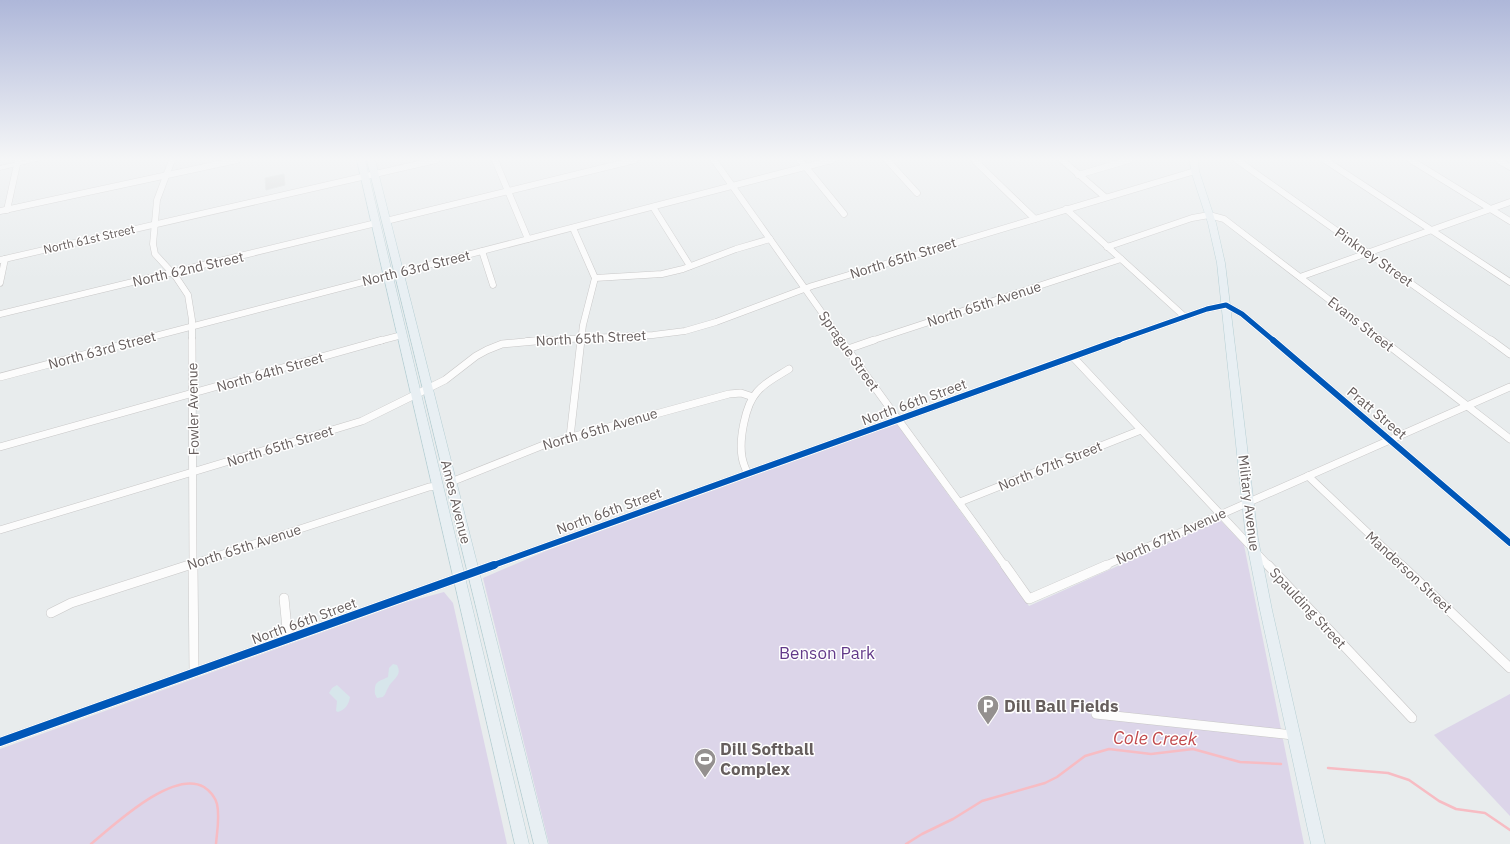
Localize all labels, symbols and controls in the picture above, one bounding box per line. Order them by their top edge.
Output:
street label: North 61st Street [42,221,136,257]
street label: Pinkney Street [1331,223,1417,291]
street label: North 65th Street [848,233,959,283]
street label: North 63rd Street [360,246,472,290]
street label: North 62nd Street [131,247,245,291]
street label: North 65th Avenue [925,277,1044,331]
street label: Evans Street [1324,293,1398,355]
street label: Sprague Street [815,308,883,395]
street label: North 65th Street [535,326,647,350]
street label: North 63rd Street [46,327,158,373]
street label: North 64th Street [214,348,326,396]
street label: Fowler Avenue [183,362,203,455]
street label: North 66th Street [859,375,969,429]
street label: Pratt Street [1344,383,1411,443]
street label: North 65th Avenue [540,404,660,454]
street label: North 65th Street [225,421,336,471]
street label: North 67th Street [995,437,1105,495]
street label: Military Avenue [1234,454,1264,552]
street label: Ames Avenue [437,458,475,546]
street label: North 66th Street [554,484,664,538]
street label: North 67th Avenue [1113,503,1229,568]
street label: North 65th Avenue [185,520,304,574]
street label: Manderson Street [1362,527,1456,617]
street label: Spaulding Street [1266,564,1350,652]
street label: North 66th Street [249,594,359,648]
park label: Benson Park [779,642,875,664]
parking icon: Dill Ball Fields [975,693,1001,726]
place label: Dill Ball Fields [1004,695,1119,717]
water label: Cole Creek [1113,726,1198,750]
place label: Dill Softball Complex [720,738,814,780]
sports icon: Dill Softball Complex [692,746,718,779]

